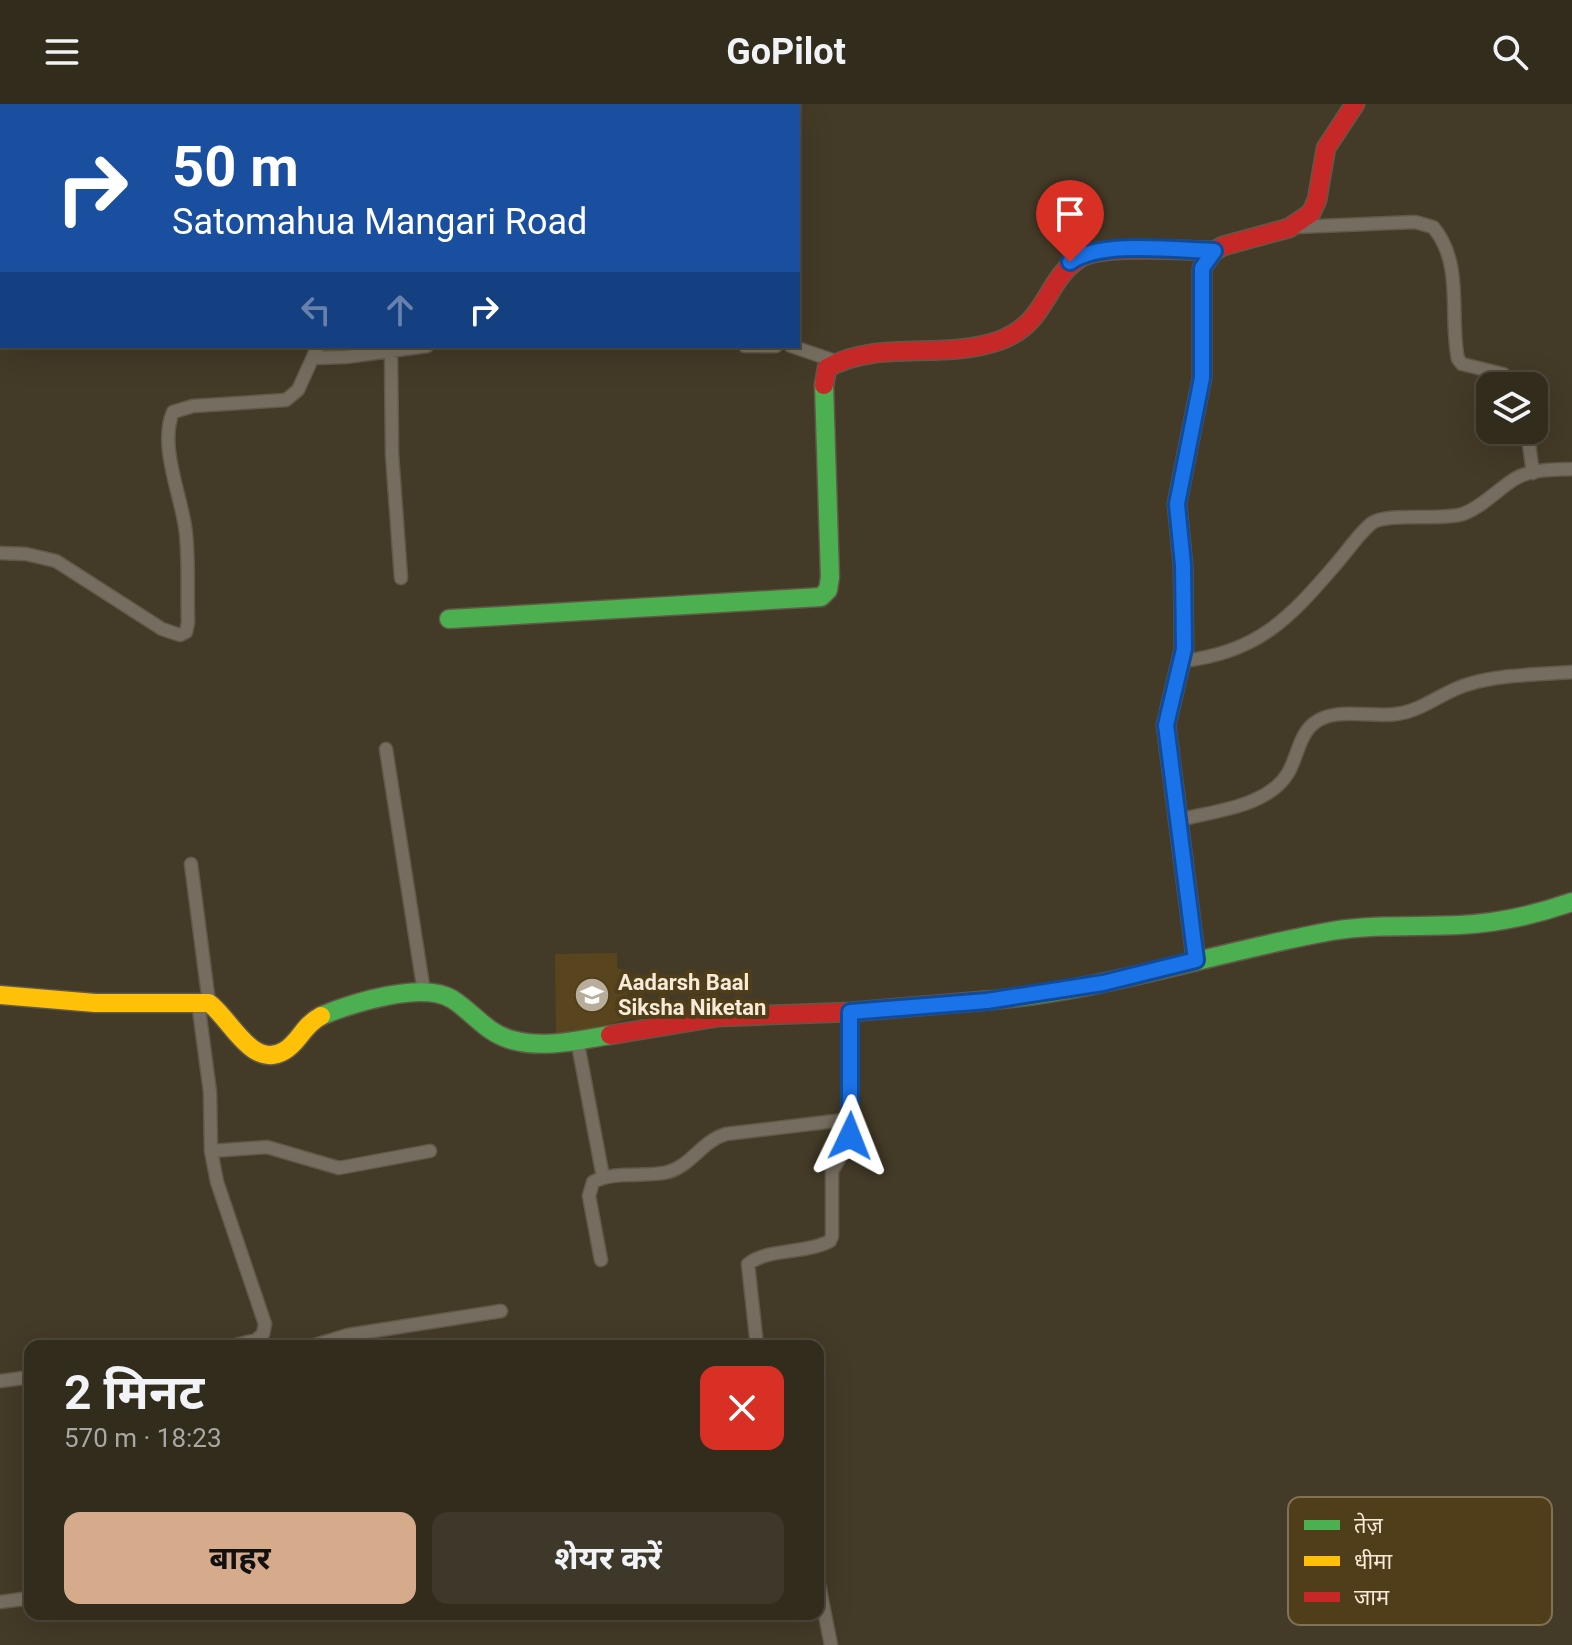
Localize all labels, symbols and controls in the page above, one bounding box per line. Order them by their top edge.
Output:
icon: menu [40,30,84,74]
icon: search [1488,30,1532,74]
text: GoPilot [726,31,846,73]
text: 50 m [172,134,299,200]
icon: right [40,136,144,240]
pin [1036,180,1104,262]
icon: arrive [1048,192,1092,236]
text: Satomahua Mangari Road [172,201,587,243]
icon: left [294,288,338,332]
icon: ahead [378,288,422,332]
icon: right [462,288,506,332]
map controls [1476,372,1548,444]
button: layers [1476,372,1548,444]
place label: Aadarsh Baal Siksha Niketan [618,970,766,1020]
school or university icon: Aadarsh Baal Siksha Niketan [573,976,611,1014]
position arrow [808,1094,892,1178]
text: 2 मिनट [64,1364,204,1421]
button: close [700,1366,784,1450]
text: 570 m · 18:23 [64,1423,222,1453]
legend [1288,1497,1552,1625]
button: बाहर [64,1512,416,1604]
button: शेयर करें [432,1512,784,1604]
text: तेज़ [1354,1512,1384,1538]
text: धीमा [1354,1549,1392,1574]
text: जाम [1354,1585,1390,1610]

